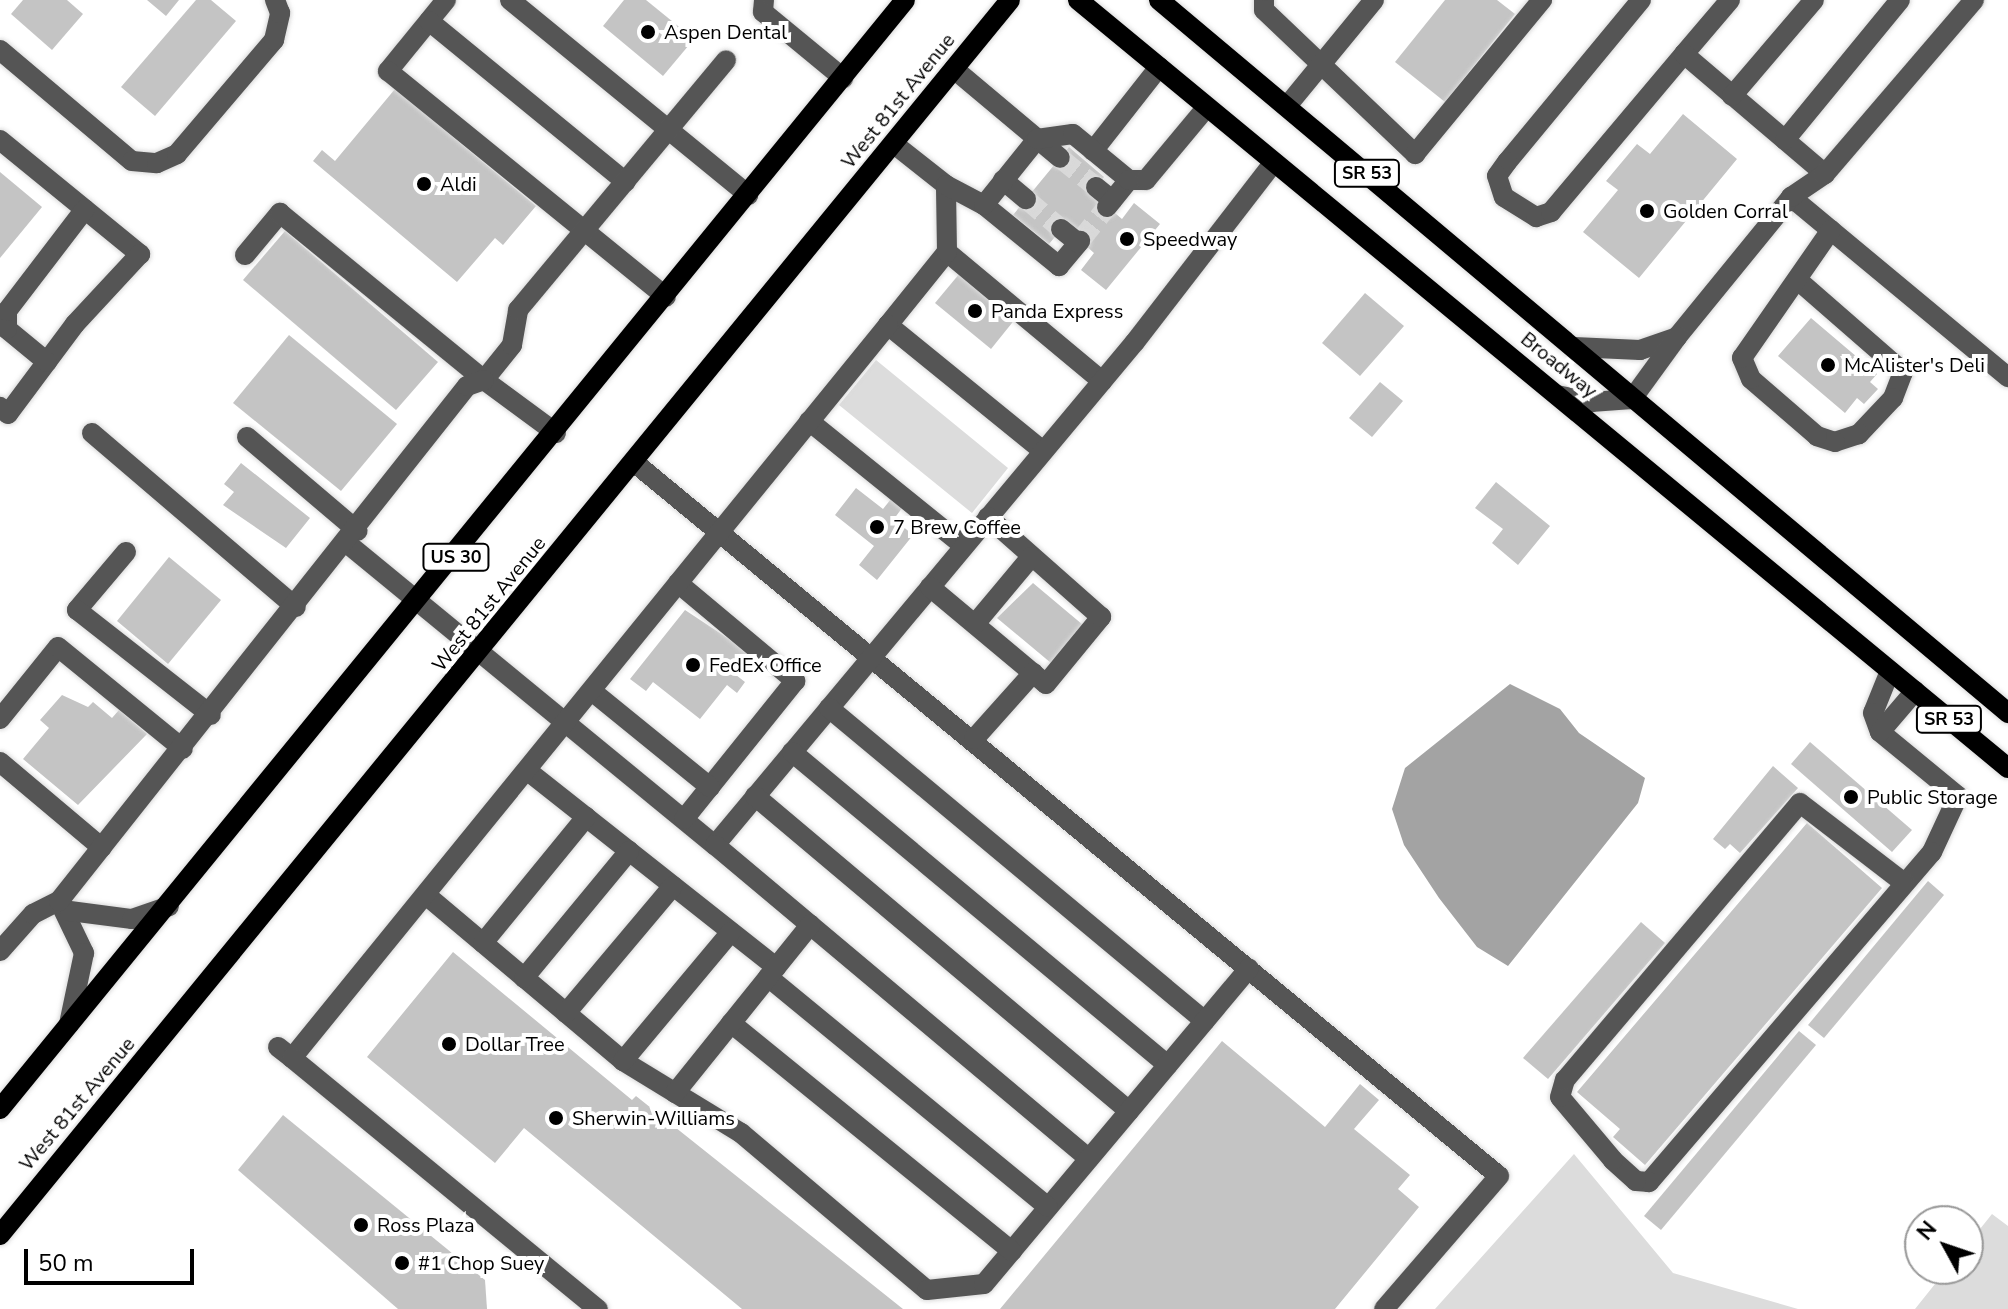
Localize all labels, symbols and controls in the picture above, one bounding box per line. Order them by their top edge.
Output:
place label: Aspen Dental [664,20,787,44]
marker: Aspen Dental [639,23,657,41]
street label: West 81st Avenue [836,29,960,173]
road number: SR 53 [1333,159,1401,187]
place label: Aldi [440,172,477,196]
marker: Aldi [415,175,433,193]
place label: Golden Corral [1663,199,1788,223]
marker: Golden Corral [1638,202,1656,220]
place label: Speedway [1143,227,1237,251]
marker: Speedway [1118,230,1136,248]
place label: Panda Express [991,299,1123,323]
marker: Panda Express [966,302,984,320]
street label: Broadway [1516,327,1602,403]
place label: McAlister's Deli [1844,353,1985,377]
marker: McAlister's Deli [1819,356,1837,374]
place label: 7 Brew Coffee [893,515,1021,539]
marker: 7 Brew Coffee [868,518,886,536]
street label: West 81st Avenue [427,532,551,676]
road number: US 30 [422,543,490,571]
place label: FedEx Office [709,653,822,677]
marker: FedEx Office [684,656,702,674]
road number: SR 53 [1915,705,1983,733]
place label: Public Storage [1867,785,1998,809]
marker: Public Storage [1842,788,1860,806]
street label: West 81st Avenue [14,1032,140,1176]
place label: Dollar Tree [465,1032,565,1056]
marker: Dollar Tree [440,1035,458,1053]
place label: Sherwin-Williams [572,1106,735,1130]
marker: Sherwin-Williams [547,1109,565,1127]
north arrow [1904,1205,1984,1285]
place label: Ross Plaza [377,1213,475,1237]
text: N [1910,1215,1944,1247]
marker: Ross Plaza [352,1216,370,1234]
scale bar [28,1233,198,1283]
text: 50 m [38,1247,94,1279]
place label: #1 Chop Suey [418,1251,544,1275]
marker: #1 Chop Suey [393,1254,411,1272]

